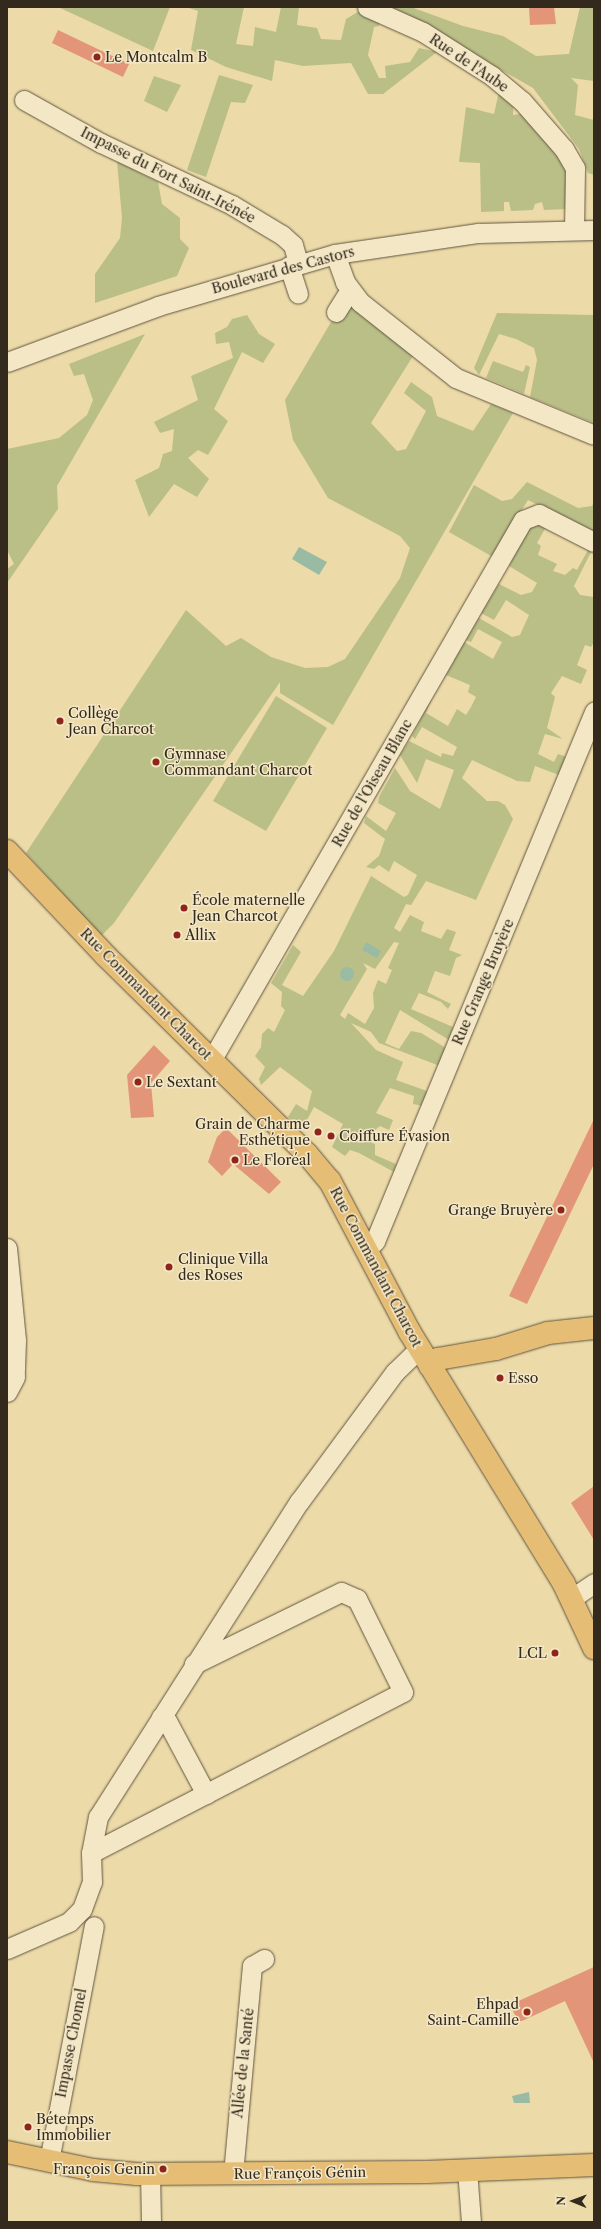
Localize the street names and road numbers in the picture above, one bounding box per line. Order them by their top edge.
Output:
street label: Rue de l'Aube [426,30,512,96]
street label: Impasse du Fort Saint-Irénée [78,124,258,226]
street label: Boulevard des Castors [210,243,356,297]
street label: Rue de l'Oiseau Blanc [329,716,415,850]
street label: Rue Grange Bruyère [449,916,517,1048]
street label: Rue Commandant Charcot [77,925,215,1063]
street label: Rue Commandant Charcot [327,1184,425,1350]
street label: Impasse Chomel [52,1987,90,2099]
street label: Allée de la Santé [229,2007,257,2119]
street label: Rue François Génin [234,2163,366,2183]

